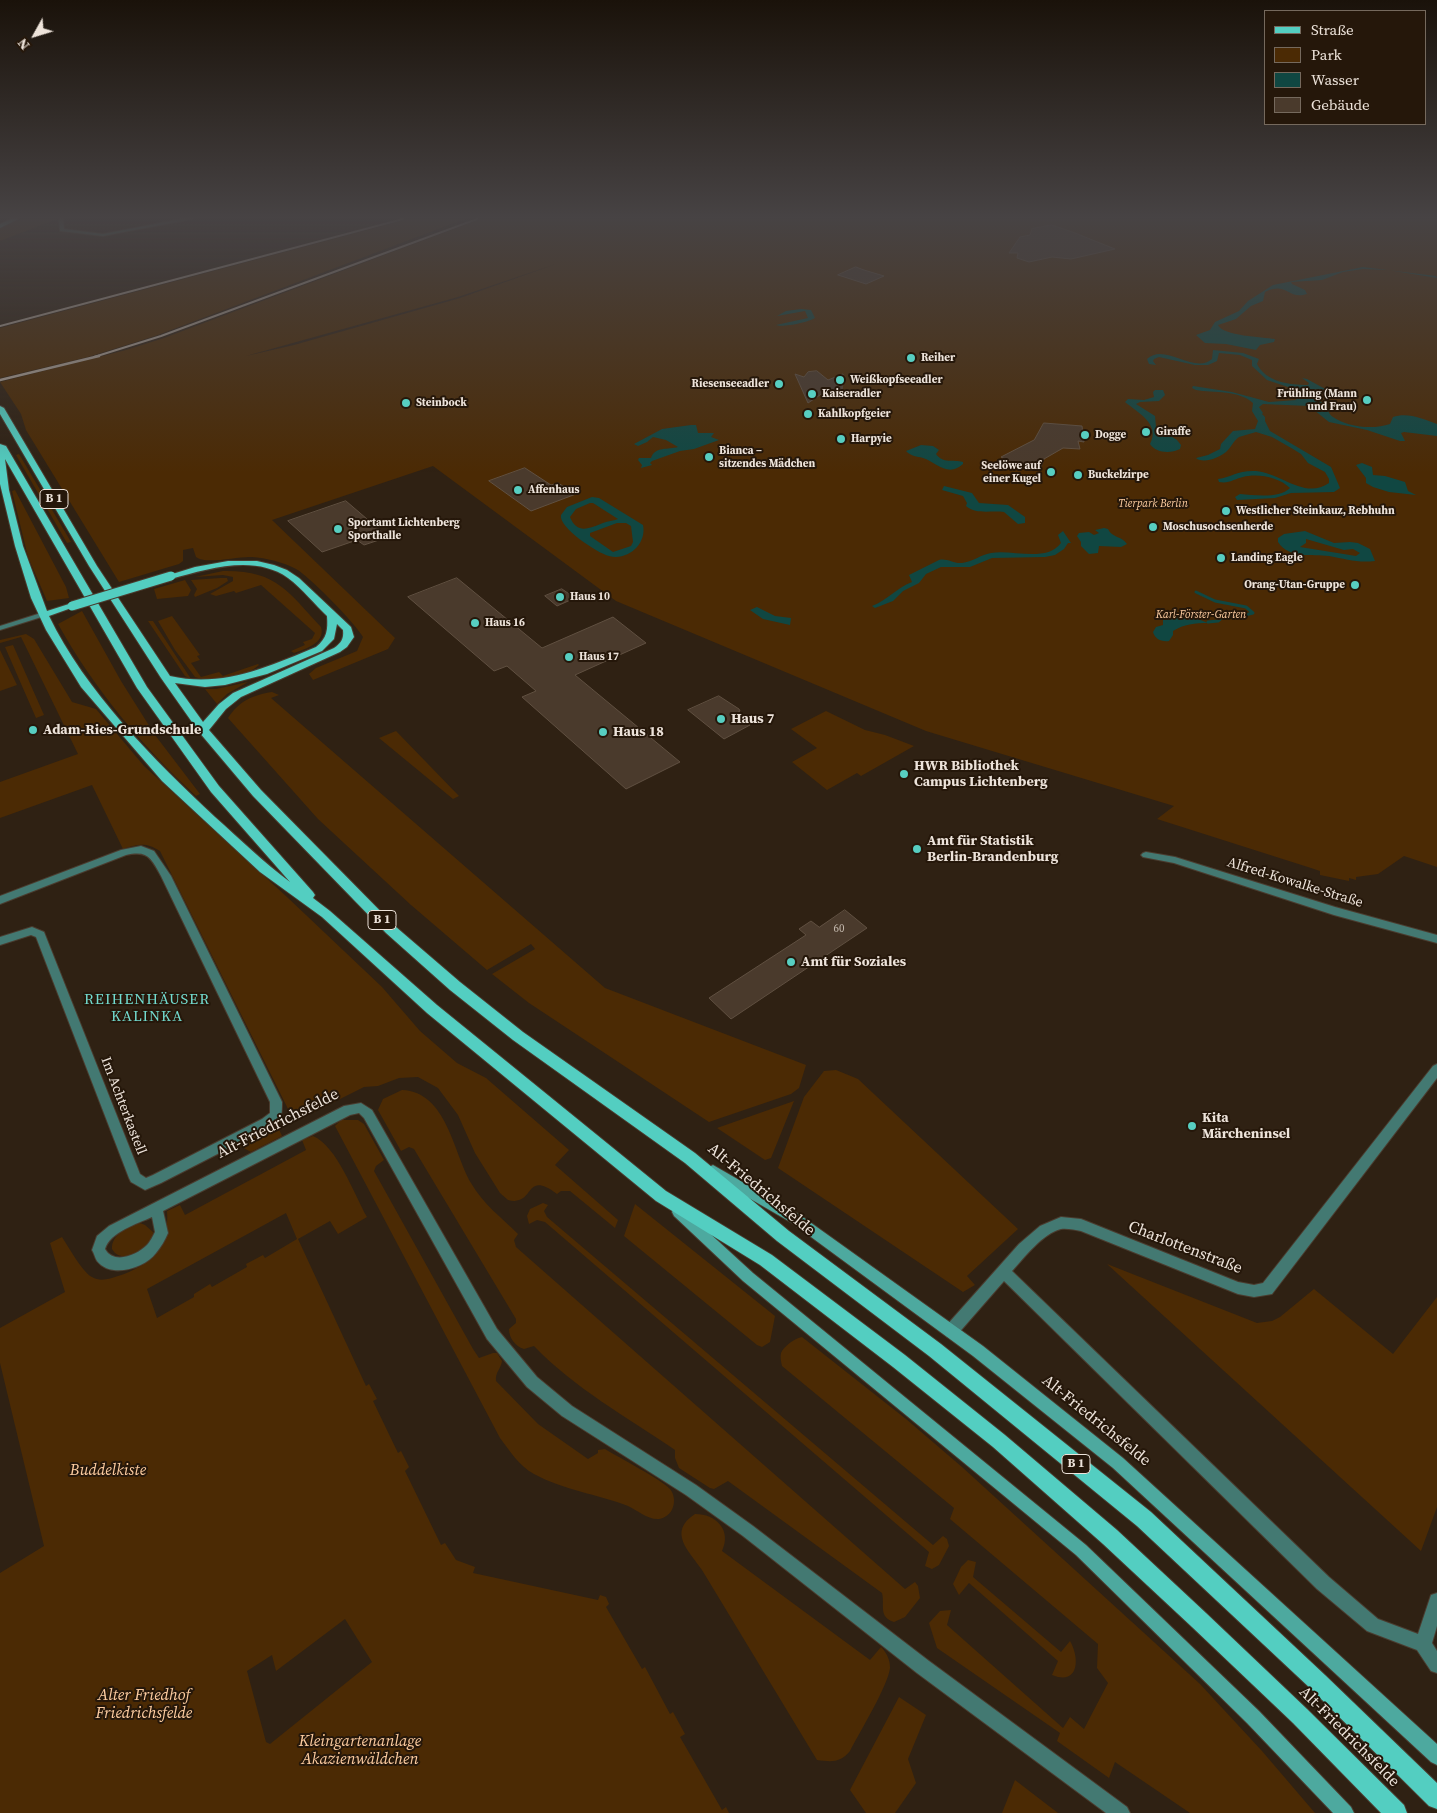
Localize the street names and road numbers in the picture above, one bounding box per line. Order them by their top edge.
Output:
road number: B 1 [40,489,68,508]
street label: Alfred-Kowalke-Straße [1225,854,1365,912]
road number: B 1 [368,910,396,930]
street label: Im Achterkastell [97,1055,149,1157]
street label: Alt-Friedrichsfelde [214,1085,342,1163]
street label: Alt-Friedrichsfelde [703,1139,819,1241]
street label: Charlottenstraße [1125,1217,1245,1279]
street label: Alt-Friedrichsfelde [1038,1371,1154,1471]
road number: B 1 [1062,1455,1090,1474]
street label: Alt-Friedrichsfelde [1295,1683,1403,1791]

